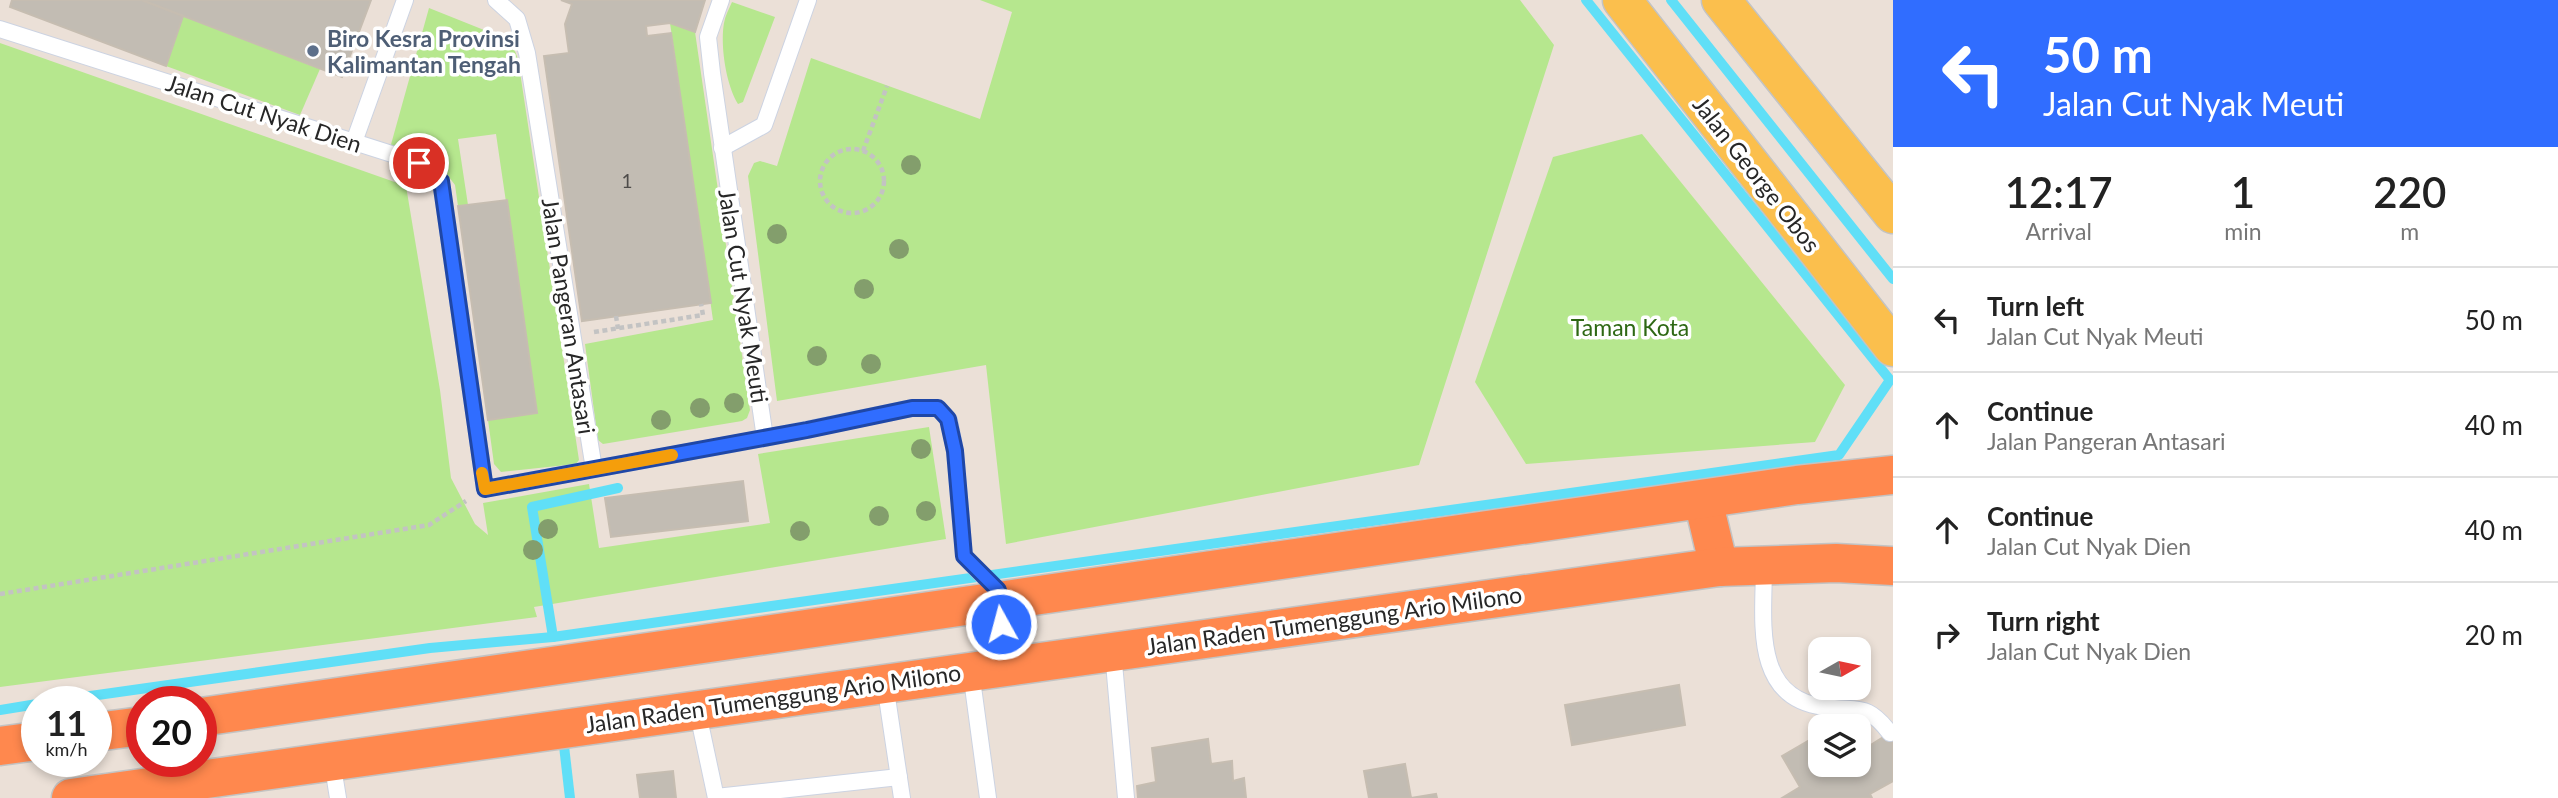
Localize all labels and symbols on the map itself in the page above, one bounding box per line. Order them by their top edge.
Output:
place label: Biro Kesra Provinsi Kalimantan Tengah [327,24,521,78]
marker: Biro Kesra Provinsi Kalimantan Tengah [305,43,321,59]
street label: Jalan Cut Nyak Dien [163,68,365,158]
street label: Jalan George Obos [1687,90,1827,258]
pin [389,133,449,193]
house number: 1 [621,169,633,192]
street label: Jalan Cut Nyak Meuti [713,187,775,405]
street label: Jalan Pangeran Antasari [537,196,601,436]
park label: Taman Kota [1571,313,1689,341]
street label: Jalan Raden Tumenggung Ario Milono [1144,580,1524,660]
position arrow [964,587,1038,661]
north arrow [1808,637,1871,700]
street label: Jalan Raden Tumenggung Ario Milono [583,658,963,738]
speed limit sign: 20 [126,686,217,777]

